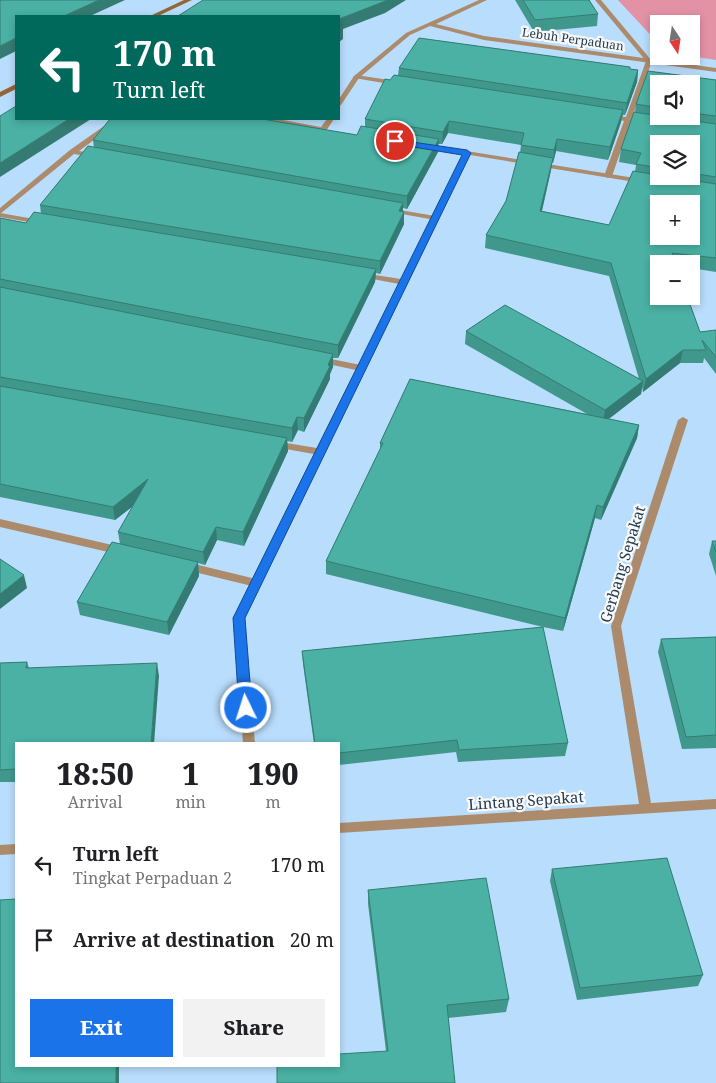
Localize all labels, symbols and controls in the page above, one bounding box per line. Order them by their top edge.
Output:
north arrow [650,15,700,65]
map controls [650,15,700,305]
street label: Lebuh Perpaduan [521,23,625,55]
text: 170 m [113,29,216,76]
icon: left [30,35,95,100]
text: Turn left [113,74,205,104]
button: sound [650,75,700,125]
pin [374,120,416,162]
icon: arrive [381,127,409,155]
button: layers [650,135,700,185]
button: + [650,195,700,245]
button: − [650,255,700,305]
street label: Gerbang Sepakat [595,503,649,625]
position arrow [219,681,271,733]
text: 18:50 [57,753,134,794]
text: 1 [182,753,199,794]
text: 190 [247,753,298,794]
street label: Lintang Sepakat [468,786,584,814]
text: Arrival [68,791,123,813]
text: min [175,791,206,813]
text: m [265,791,281,813]
text: Turn left [73,841,159,867]
icon: left [30,851,58,879]
text: 170 m [270,852,325,878]
text: Tingkat Perpaduan 2 [73,867,232,889]
icon: arrive [30,926,58,954]
text: Arrive at destination [73,927,275,953]
text: 20 m [290,927,334,953]
button: Exit [30,999,173,1057]
button: Share [183,999,325,1057]

